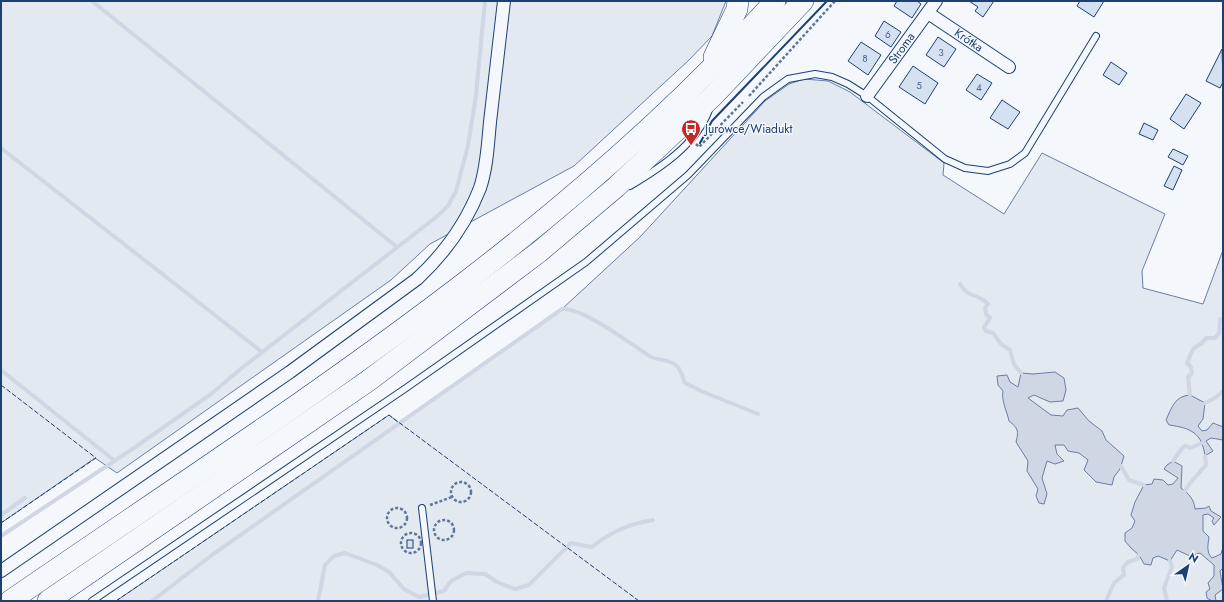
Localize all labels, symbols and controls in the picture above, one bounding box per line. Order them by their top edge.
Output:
street label: Krótka [951,24,987,56]
house number: 6 [885,27,891,42]
street label: Stroma [884,29,919,68]
house number: 3 [938,45,944,60]
house number: 8 [862,51,868,66]
house number: 5 [916,78,922,93]
house number: 4 [976,80,982,95]
bus stop icon: Jurowce/Wiadukt [680,118,702,146]
place label: Jurowce/Wiadukt [703,120,793,138]
north arrow [1168,546,1208,586]
text: N [1185,549,1202,567]

